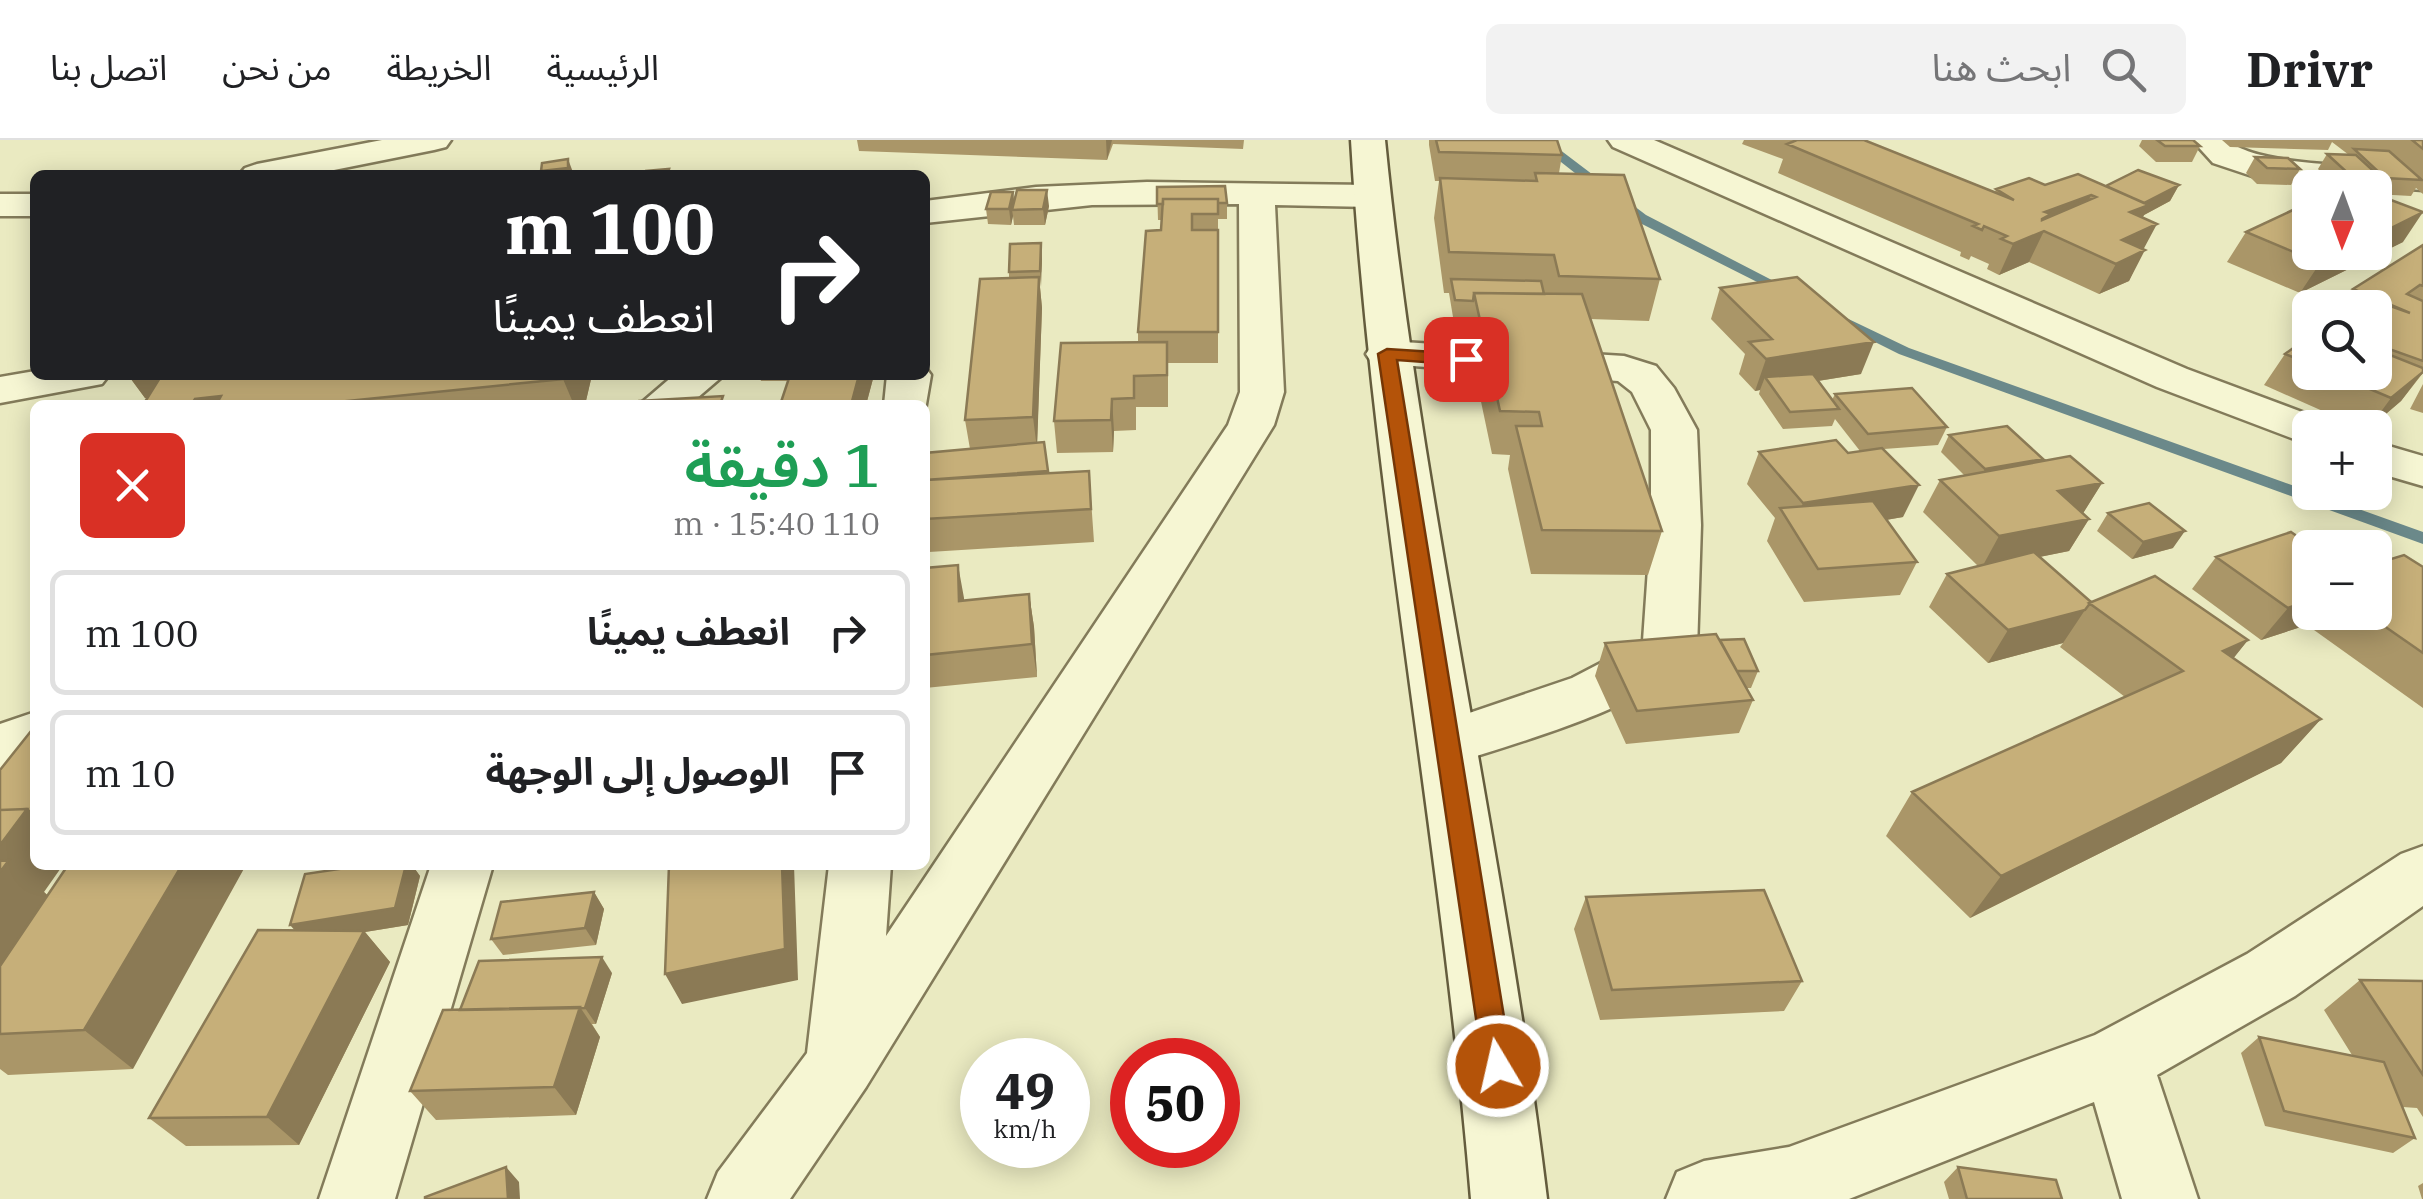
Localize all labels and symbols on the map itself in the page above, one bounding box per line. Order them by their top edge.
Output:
north arrow [2292,170,2392,270]
pin [1424,317,1509,402]
position arrow [1446,1014,1550,1118]
speed limit sign: 50 [1110,1038,1240,1168]

